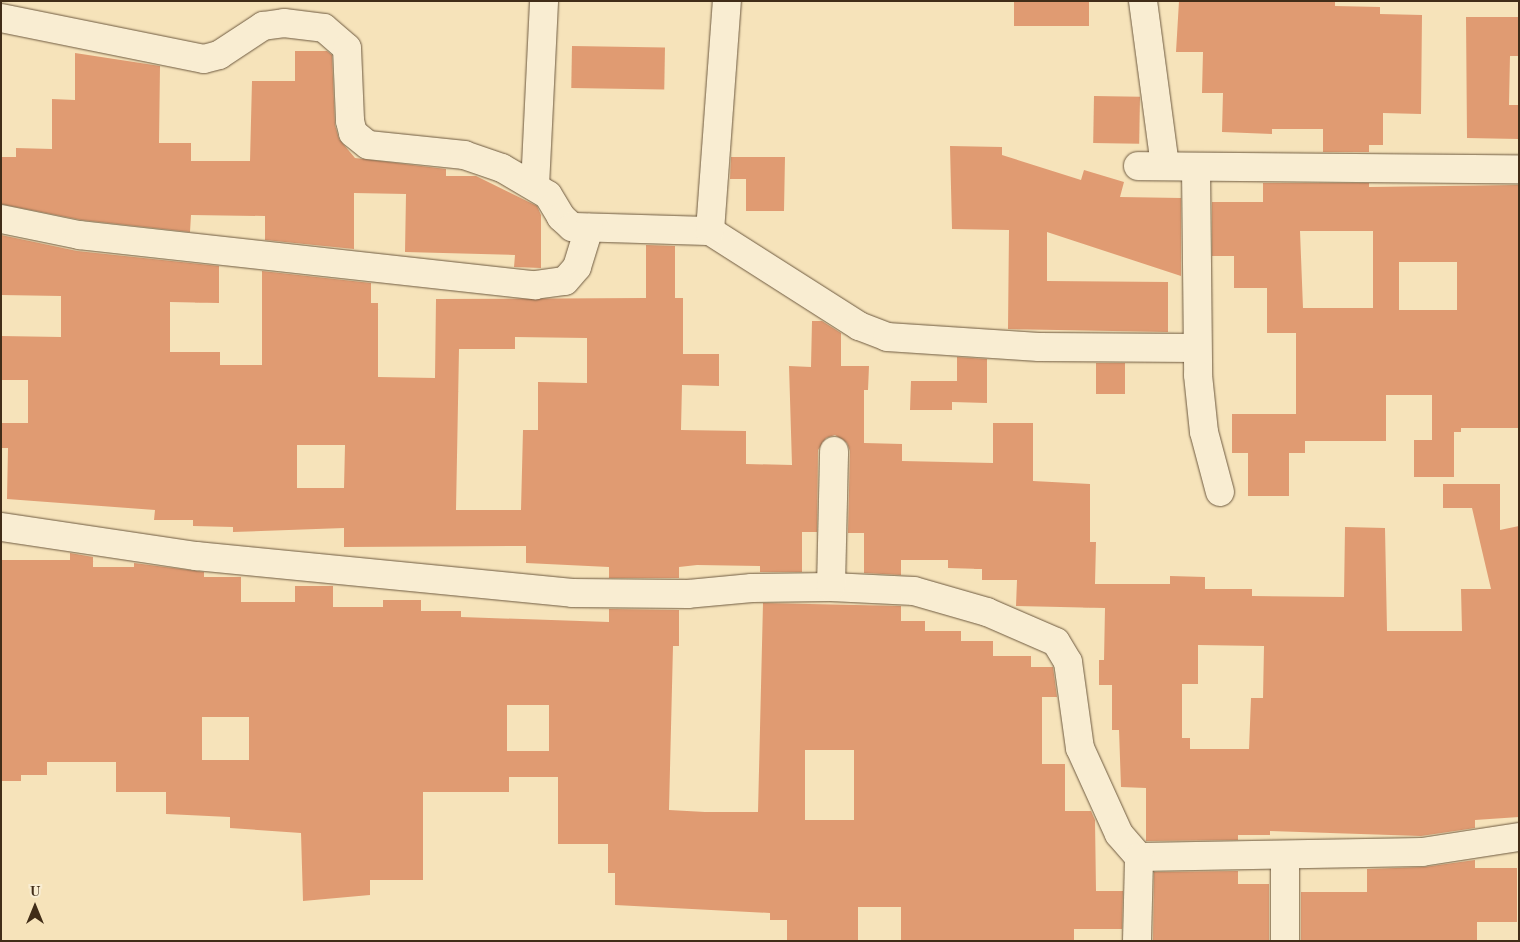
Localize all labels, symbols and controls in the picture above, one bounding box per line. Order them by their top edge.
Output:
north arrow [10,882,60,932]
text: U [29,885,41,899]

